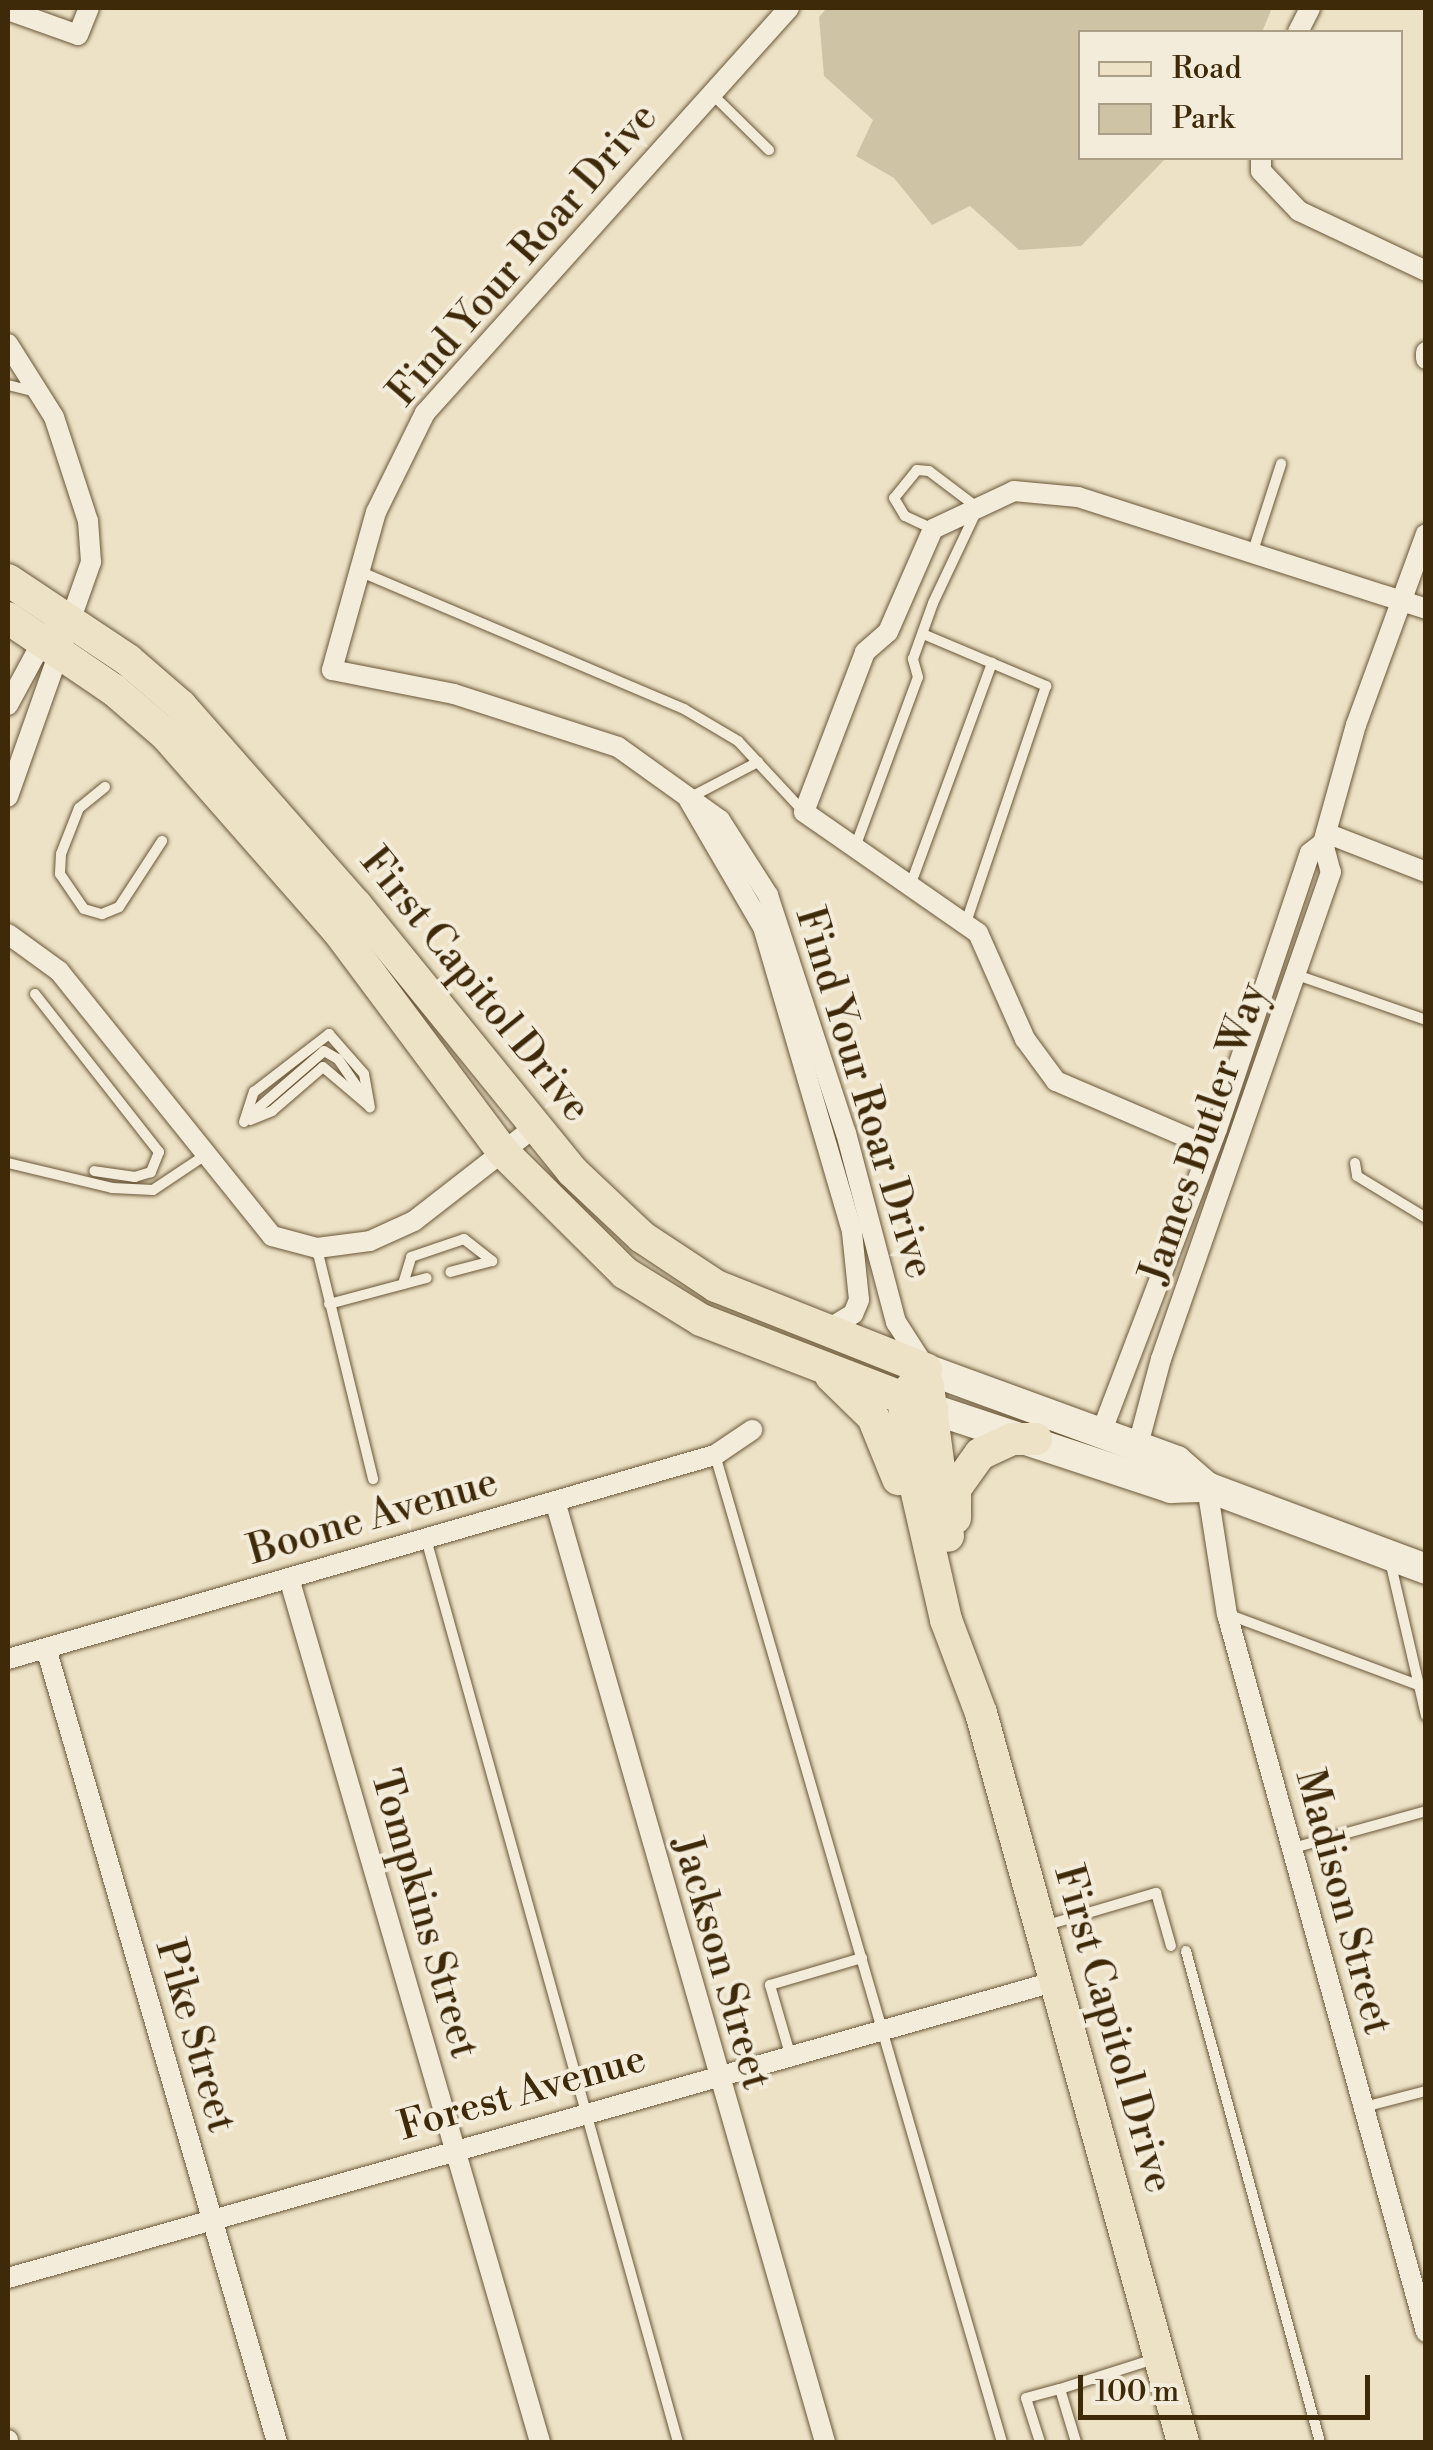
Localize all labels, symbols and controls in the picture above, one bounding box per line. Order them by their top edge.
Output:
legend [1078,30,1403,160]
text: Road [1172,50,1242,88]
street label: Find Your Roar Drive [379,94,667,416]
text: Park [1172,100,1234,138]
street label: First Capitol Drive [350,838,600,1132]
street label: Find Your Roar Drive [785,902,943,1284]
street label: James Butler Way [1130,977,1278,1289]
street label: Boone Avenue [243,1458,503,1576]
street label: Tompkins Street [360,1764,488,2064]
street label: Madison Street [1285,1764,1401,2040]
street label: Jackson Street [662,1831,780,2095]
street label: First Capitol Drive [1043,1860,1183,2198]
street label: Pike Street [145,1934,245,2138]
street label: Forest Avenue [393,2035,651,2151]
scale bar [1083,2355,1376,2417]
text: 100 m [1095,2373,1179,2411]

